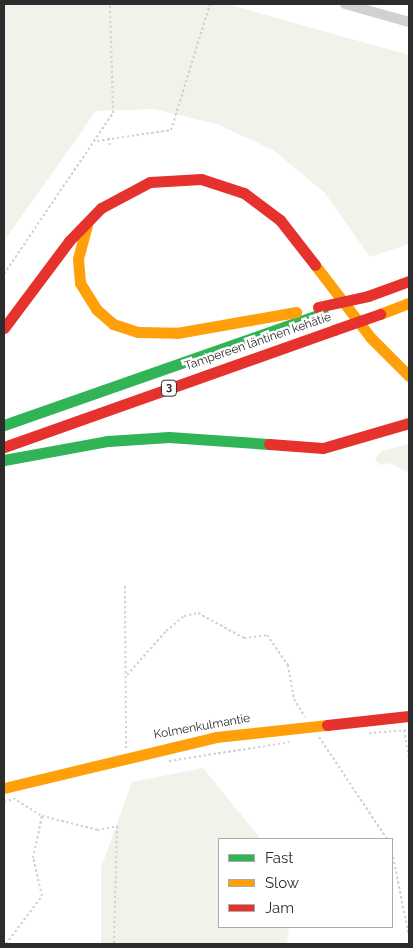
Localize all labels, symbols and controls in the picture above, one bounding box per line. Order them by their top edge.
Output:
street label: Tampereen läntinen kehätie [183,310,333,374]
road number: 3 [160,379,178,396]
street label: Kolmenkulmantie [153,711,251,743]
legend [218,838,393,928]
text: Fast [265,849,293,867]
text: Slow [265,874,299,892]
text: Jam [265,899,294,917]

